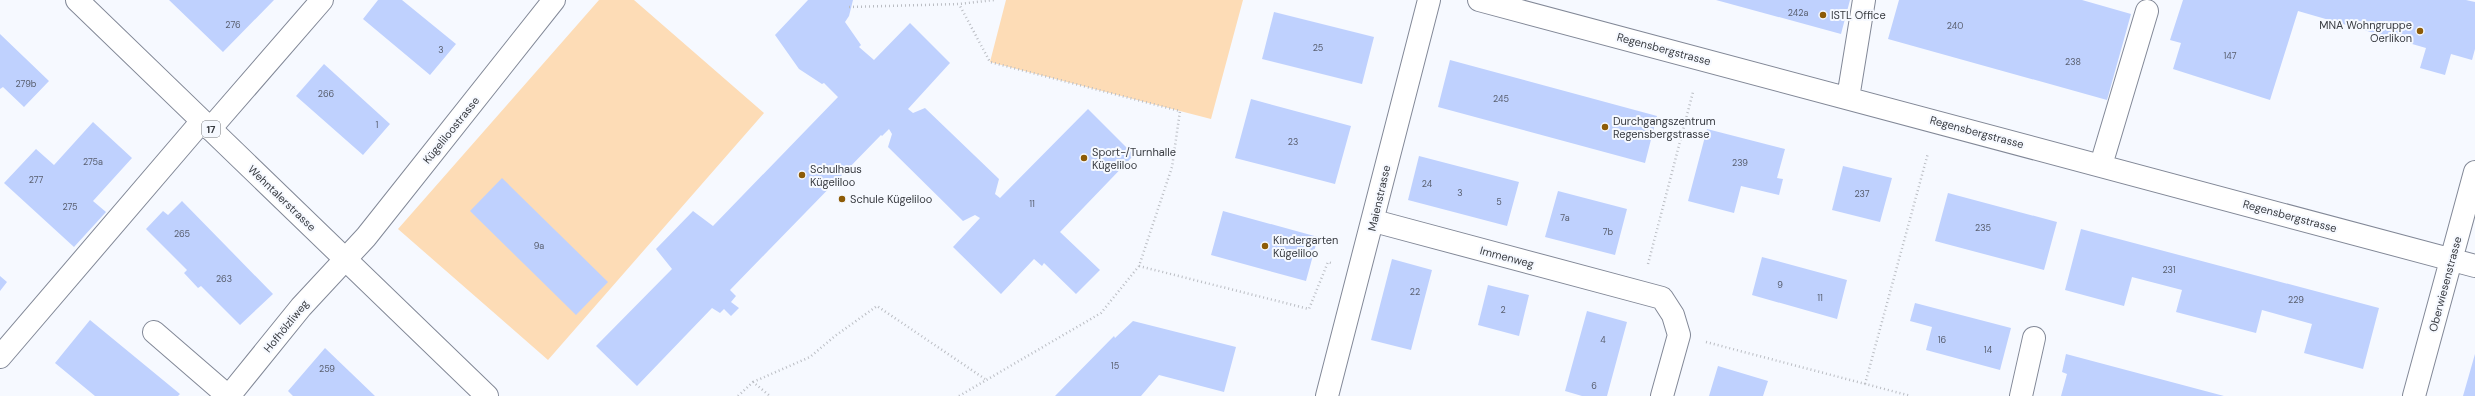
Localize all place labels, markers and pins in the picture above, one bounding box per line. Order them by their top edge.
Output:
place label: ISTL Office [1831,8,1886,22]
marker: ISTL Office [1818,10,1828,20]
place label: MNA Wohngruppe Oerlikon [2319,18,2412,45]
marker: MNA Wohngruppe Oerlikon [2415,26,2425,36]
place label: Durchgangszentrum Regensbergstrasse [1613,114,1716,141]
marker: Durchgangszentrum Regensbergstrasse [1600,122,1610,132]
place label: Sport-/Turnhalle Kügeliloo [1092,145,1176,172]
marker: Sport-/Turnhalle Kügeliloo [1079,153,1089,163]
place label: Schulhaus Kügeliloo [810,162,862,189]
marker: Schulhaus Kügeliloo [797,170,807,180]
place label: Schule Kügeliloo [850,192,932,206]
marker: Schule Kügeliloo [837,194,847,204]
place label: Kindergarten Kügeliloo [1273,233,1338,260]
marker: Kindergarten Kügeliloo [1260,241,1270,251]

